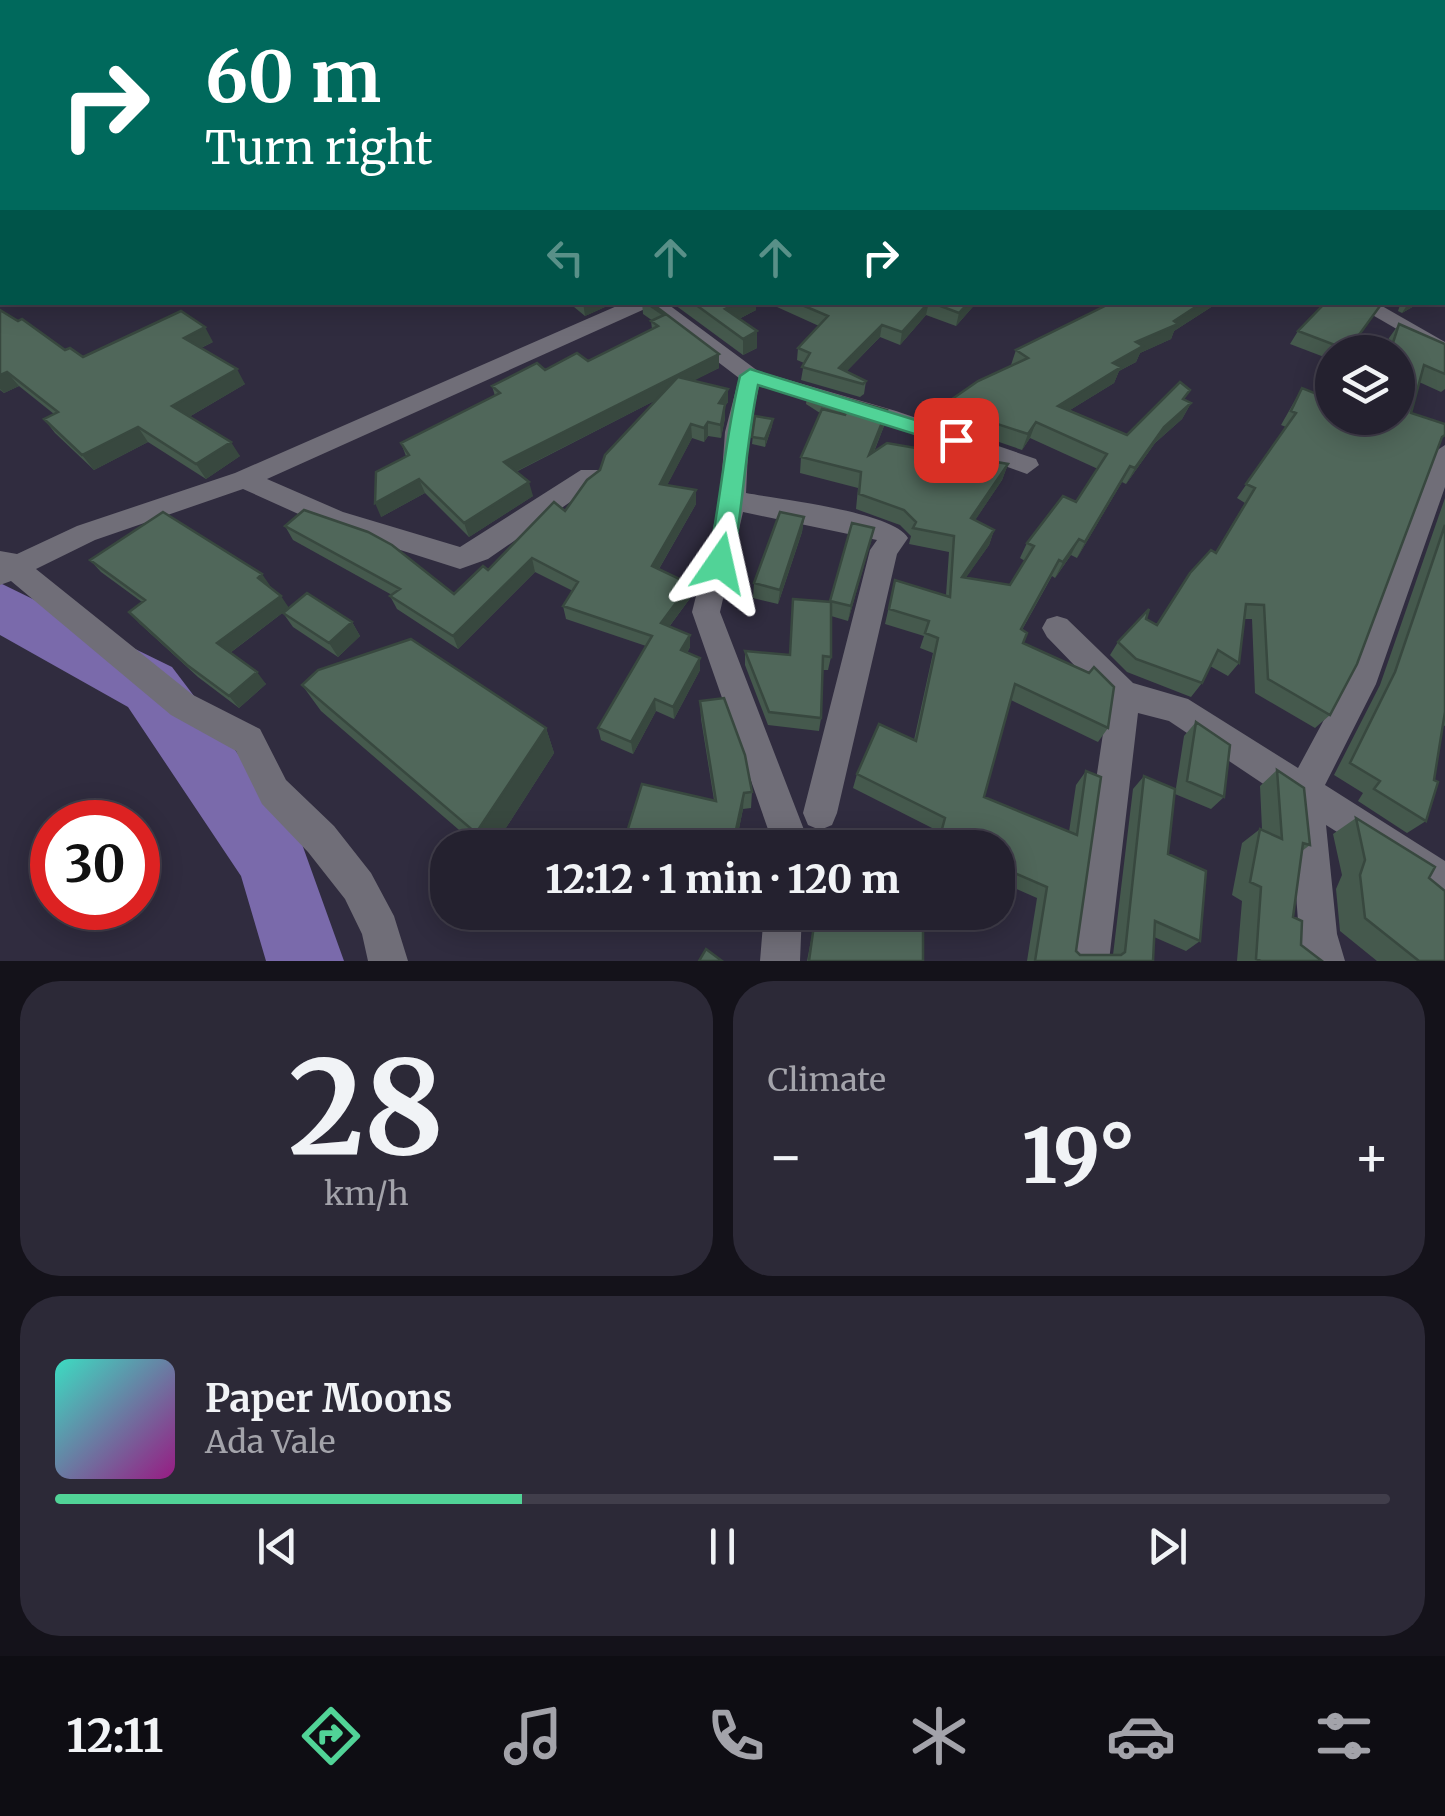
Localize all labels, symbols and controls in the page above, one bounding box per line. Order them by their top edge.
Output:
text: 60 m [205,33,381,121]
icon: right [40,40,170,170]
text: Turn right [205,120,433,176]
icon: left [538,230,593,285]
icon: ahead [643,230,698,285]
icon: ahead [748,230,803,285]
icon: right [853,230,908,285]
map controls [1315,335,1415,435]
button: layers [1315,335,1415,435]
pin [914,398,999,483]
icon: arrive [929,413,984,468]
position arrow [668,511,772,615]
speed limit sign: 30 [30,800,160,930]
text: 12:12 · 1 min · 120 m [545,856,900,903]
text: 28 [288,1027,444,1190]
text: Climate [768,1060,886,1100]
text: 19° [1022,1109,1136,1203]
text: − [768,1122,804,1191]
text: + [1353,1122,1390,1191]
text: km/h [324,1174,409,1214]
text: Paper Moons [205,1375,452,1422]
text: Ada Vale [205,1422,335,1462]
icon: previous [250,1519,305,1574]
icon: pause [695,1519,750,1574]
icon: next [1140,1519,1195,1574]
icon: directions [296,1701,366,1771]
icon: music [498,1701,568,1771]
icon: phone [701,1701,771,1771]
icon: climate [904,1701,974,1771]
icon: car [1106,1701,1176,1771]
icon: filters [1309,1701,1379,1771]
text: 12:11 [66,1708,163,1764]

